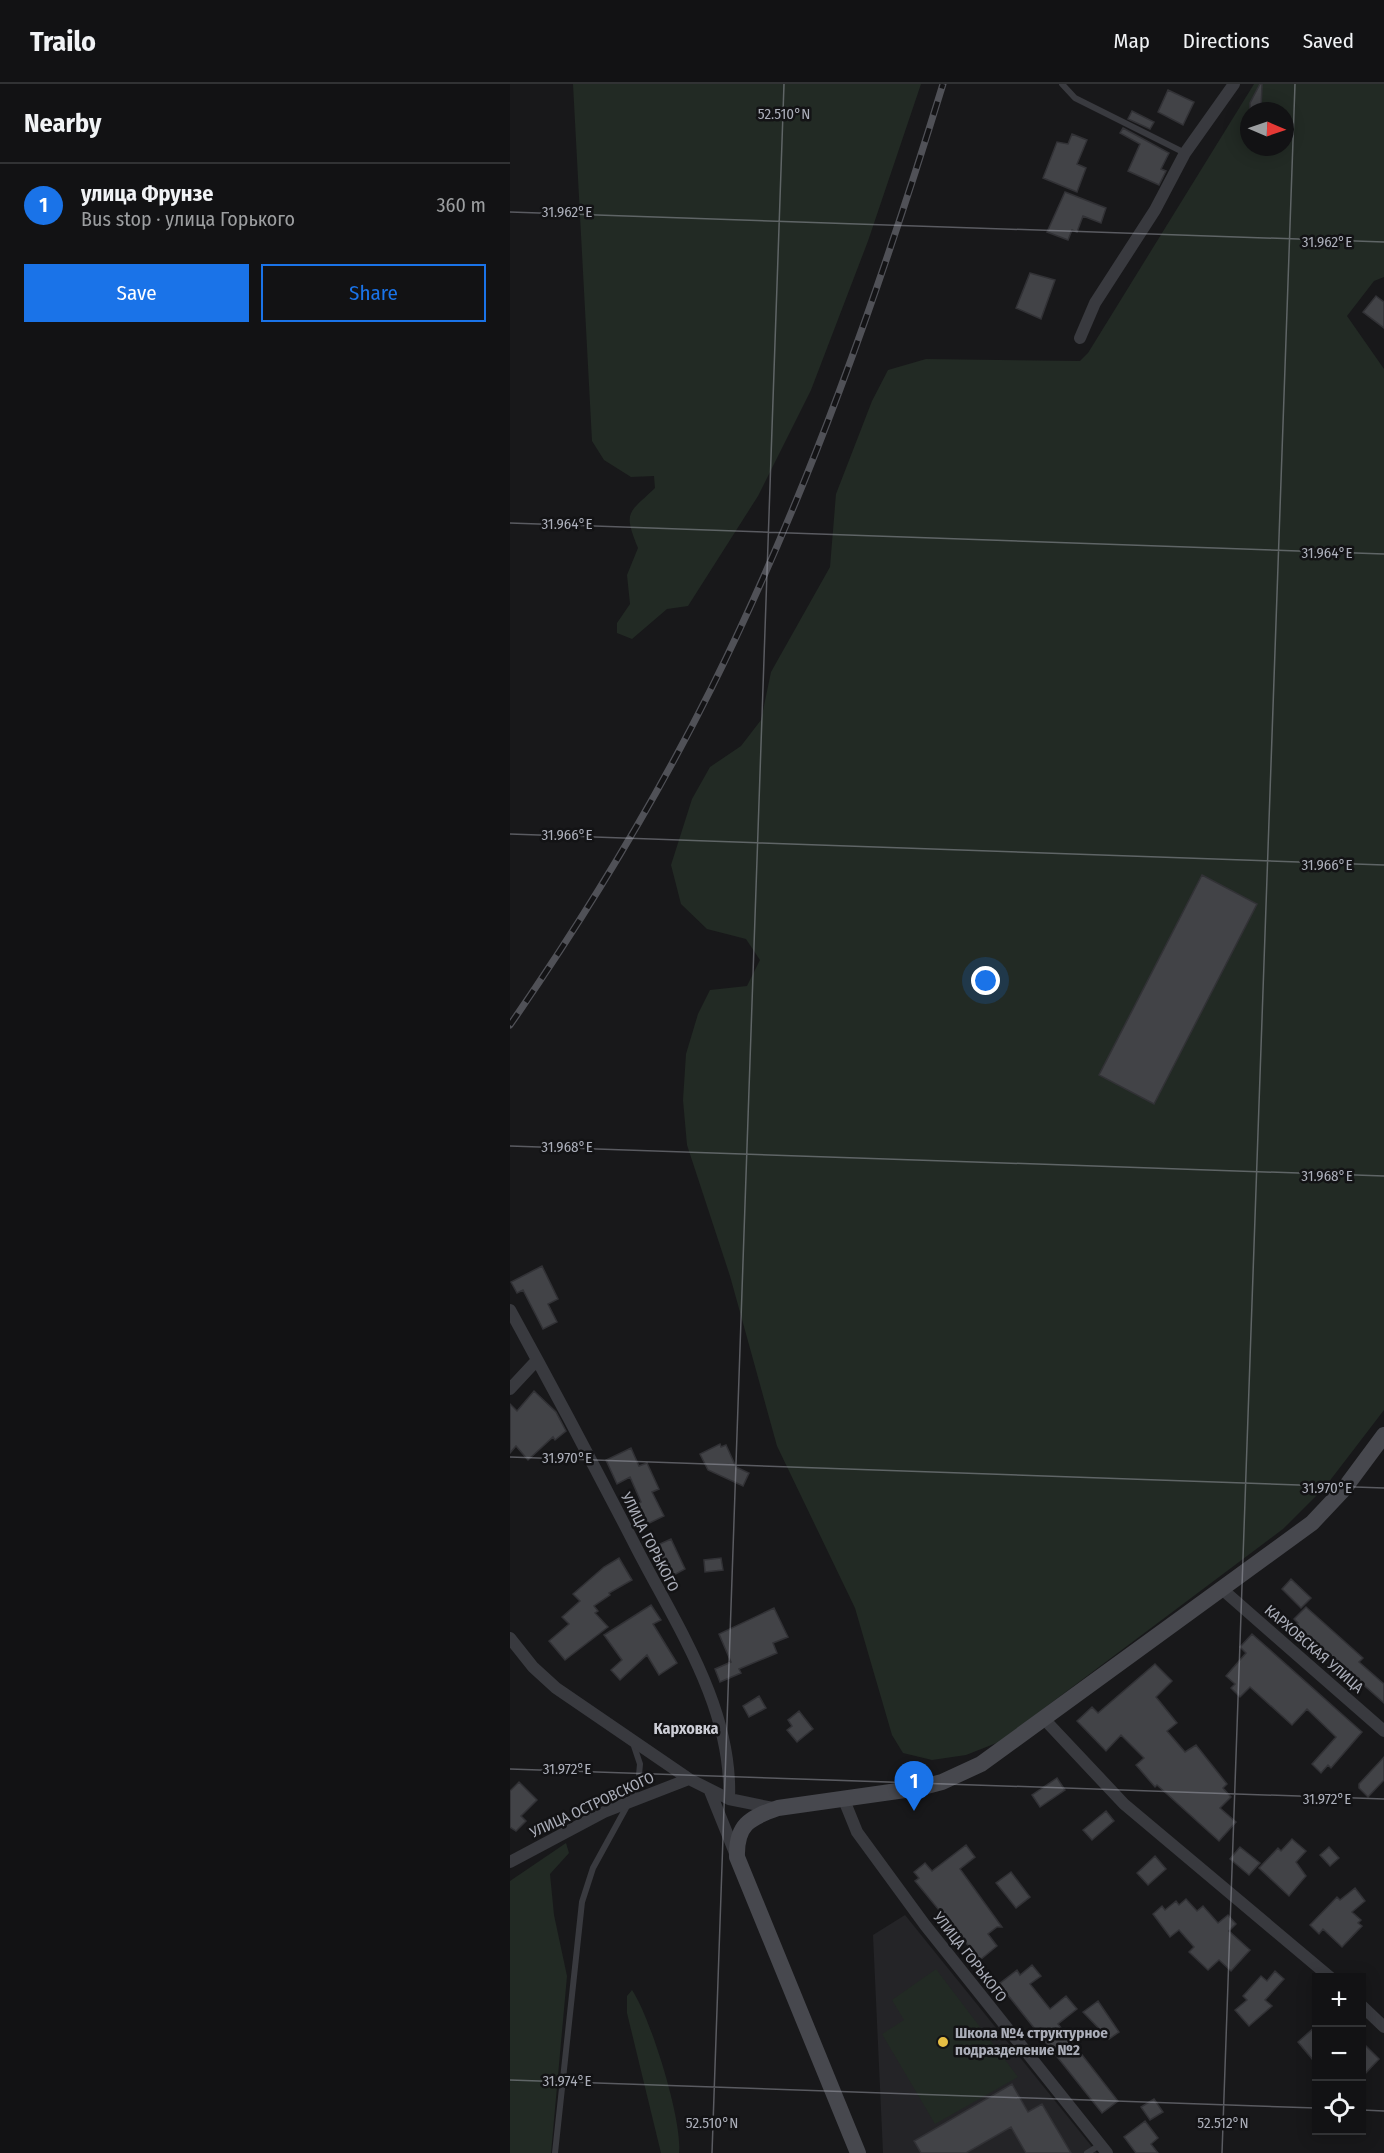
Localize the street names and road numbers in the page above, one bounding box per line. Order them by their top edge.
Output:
street label: УЛИЦА ГОРЬКОГО [617,1488,683,1595]
street label: КАРХОВСКАЯ УЛИЦА [1261,1601,1367,1697]
street label: УЛИЦА ОСТРОВСКОГО [526,1768,657,1842]
street label: УЛИЦА ГОРЬКОГО [929,1908,1011,2006]

